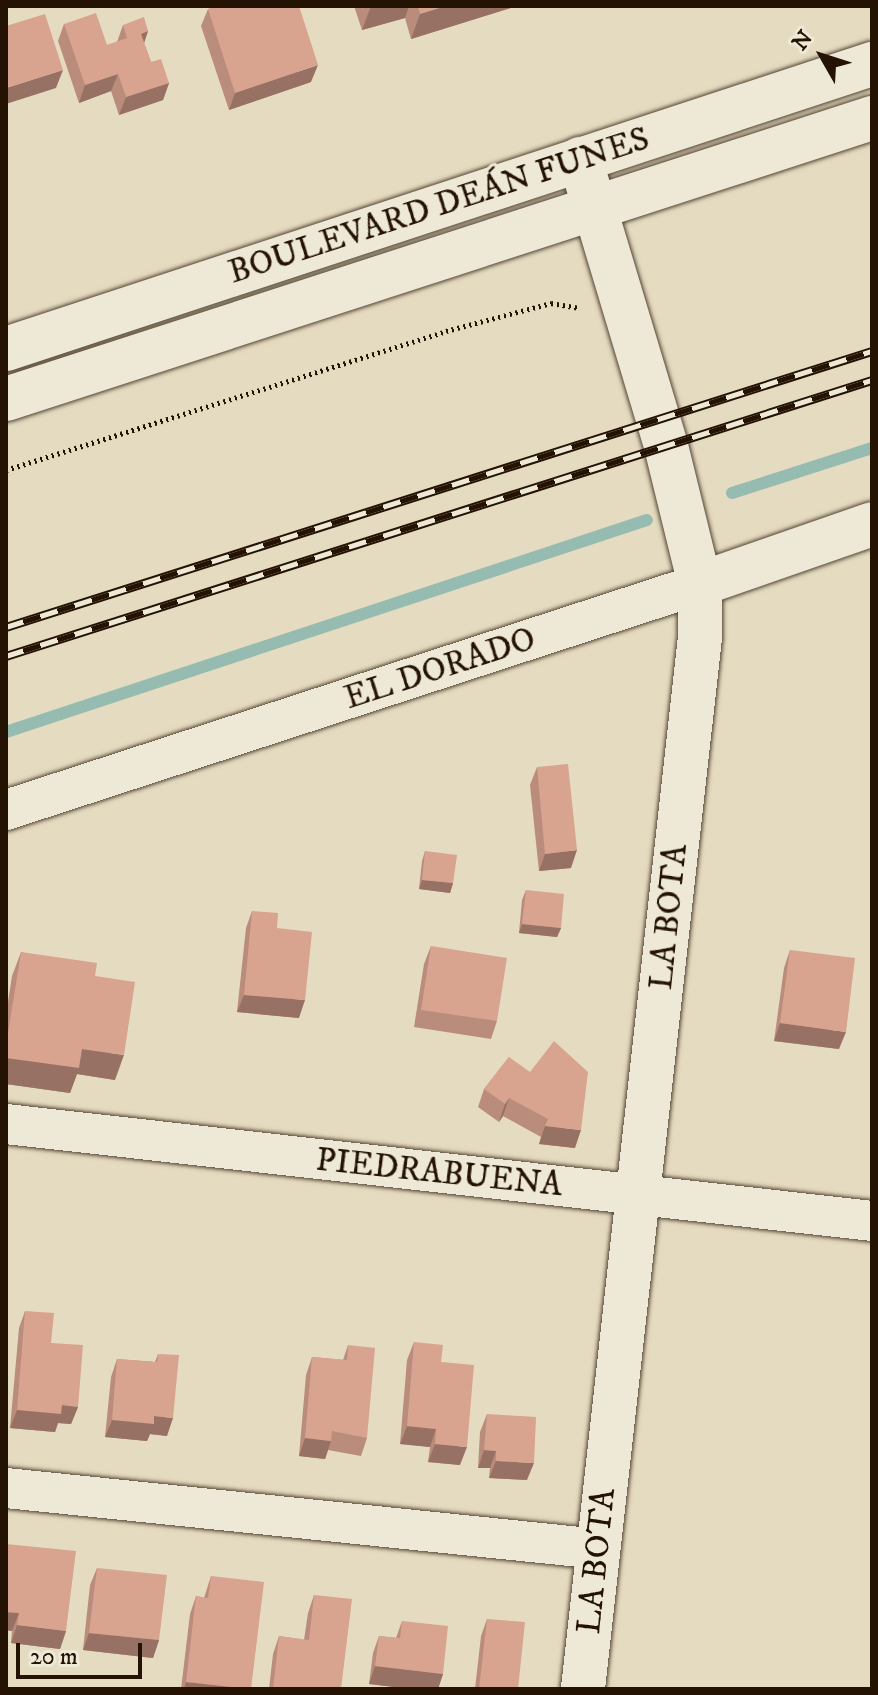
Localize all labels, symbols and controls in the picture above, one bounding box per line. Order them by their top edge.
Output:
north arrow [782,16,862,96]
text: N [787,25,819,56]
street label: BOULEVARD DEÁN FUNES [223,119,655,293]
street label: EL DORADO [339,619,541,719]
street label: LA BOTA [641,842,697,992]
street label: PIEDRABUENA [314,1140,564,1206]
street label: LA BOTA [569,1486,625,1636]
scale bar [20,1627,146,1677]
text: 20 m [30,1642,78,1672]

